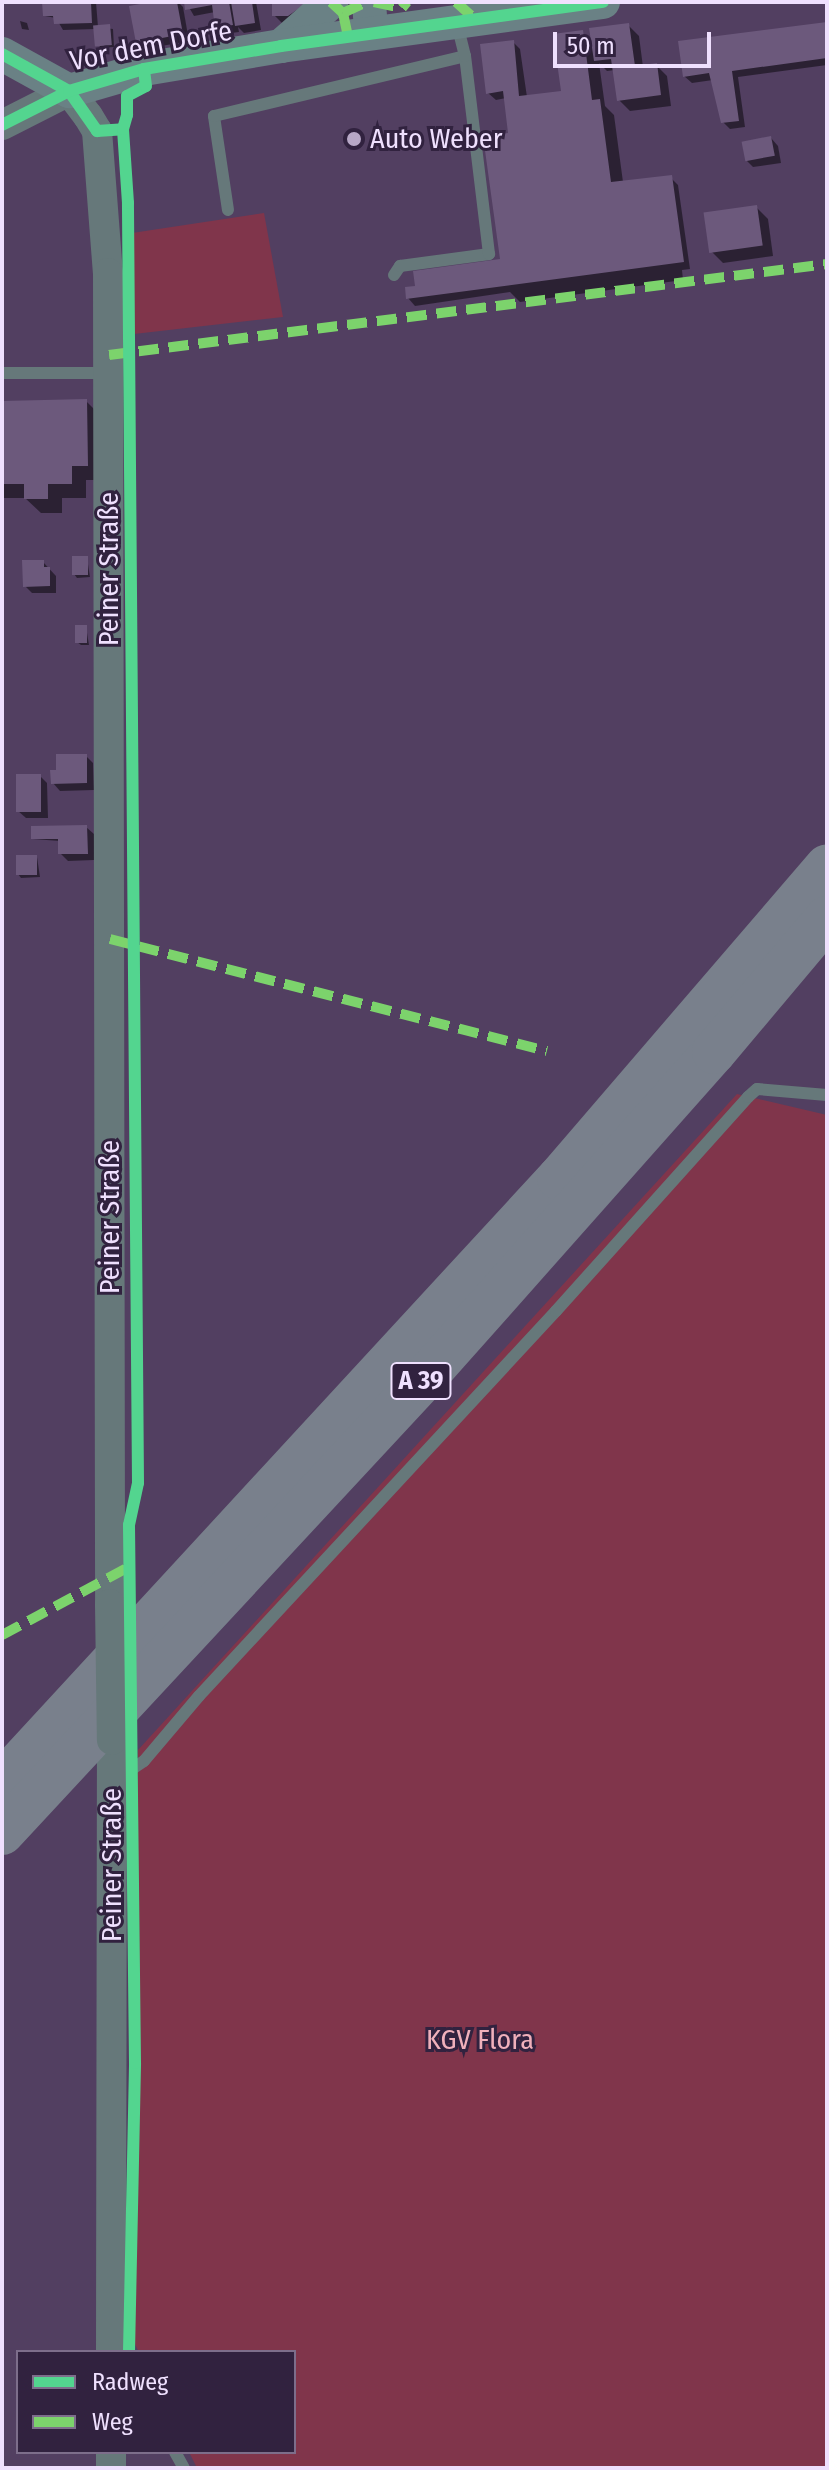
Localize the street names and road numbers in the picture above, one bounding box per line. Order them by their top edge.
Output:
street label: Vor dem Dorfe [67,14,235,78]
street label: Peiner Straße [92,492,126,646]
street label: Peiner Straße [93,1140,127,1294]
road number: A 39 [389,1359,453,1403]
street label: Peiner Straße [95,1788,129,1942]

